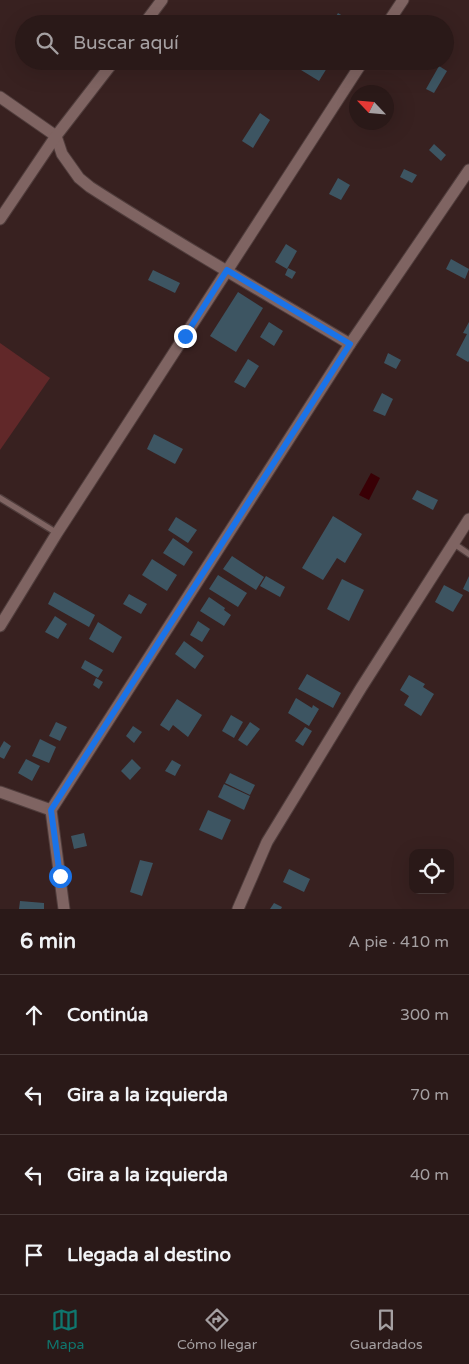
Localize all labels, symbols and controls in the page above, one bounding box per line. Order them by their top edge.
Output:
search box [15,15,454,70]
icon: search [33,29,61,57]
text: Buscar aquí [73,32,179,54]
north arrow [349,85,394,130]
route end [174,325,197,348]
map controls [409,849,454,894]
button: locate [409,849,454,894]
route start [49,865,72,888]
text: 6 min [20,929,76,954]
text: A pie · 410 m [348,932,449,952]
icon: ahead [20,1001,48,1029]
text: Continúa [67,1004,149,1026]
text: 300 m [400,1005,449,1025]
icon: left [20,1081,48,1109]
text: Gira a la izquierda [67,1084,228,1106]
text: 70 m [410,1085,449,1105]
icon: left [20,1161,48,1189]
text: Gira a la izquierda [67,1164,228,1186]
text: 40 m [410,1165,449,1185]
icon: arrive [20,1241,48,1269]
text: Llegada al destino [67,1244,231,1266]
tab: Mapa [46,1306,84,1353]
tab: Cómo llegar [177,1306,257,1353]
tab: Guardados [350,1306,423,1353]

